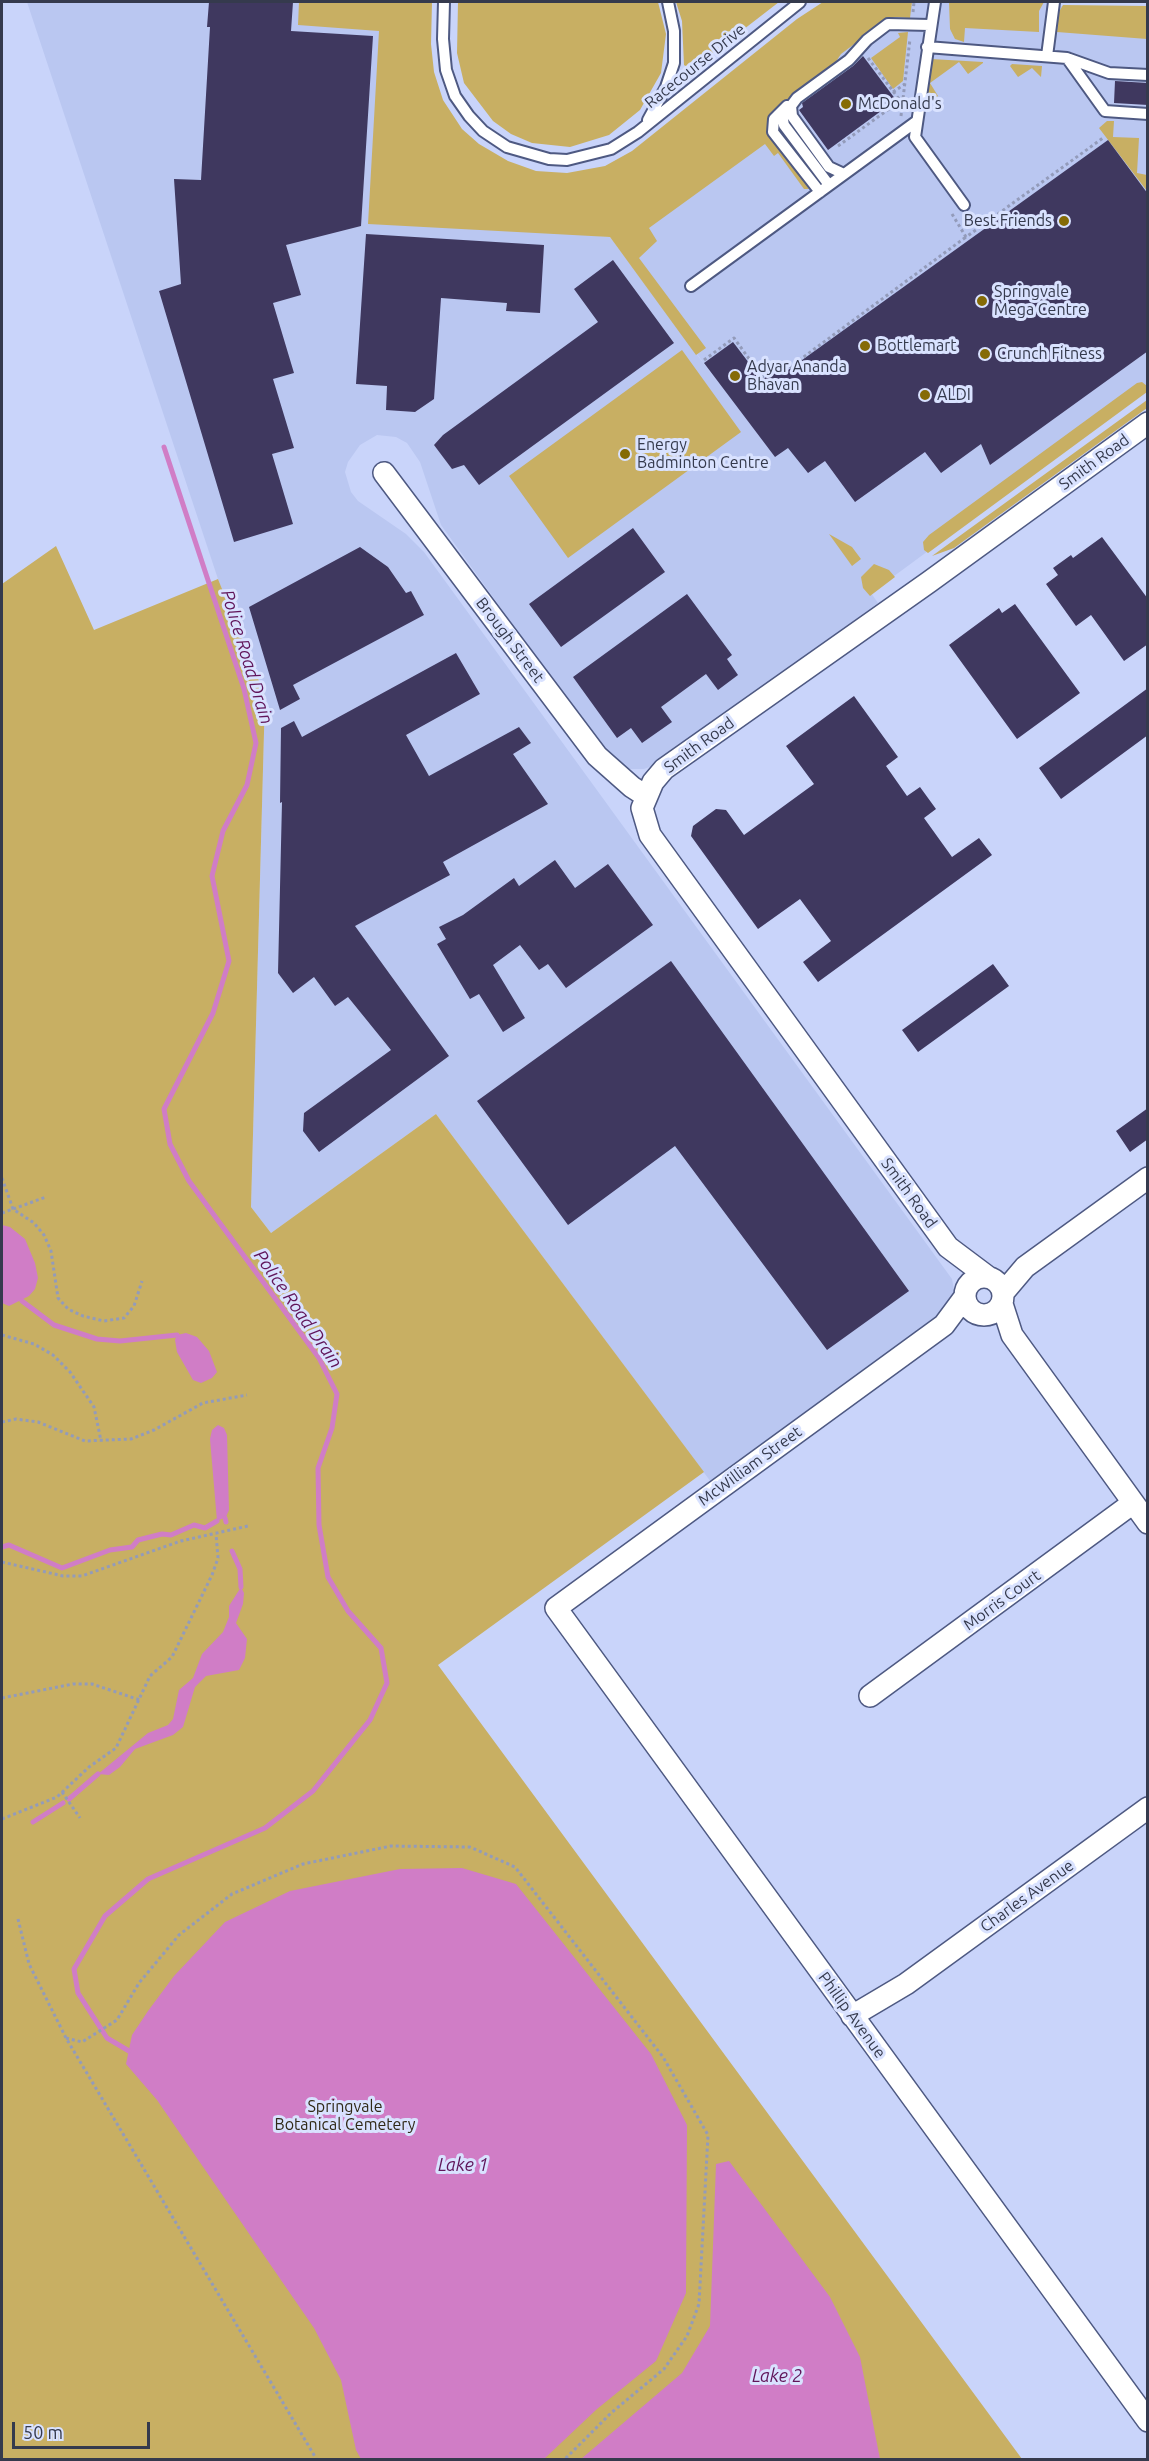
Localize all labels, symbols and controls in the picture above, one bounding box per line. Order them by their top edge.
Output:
street label: Racecourse Drive [641,20,749,112]
place label: McDonald's [858,94,942,114]
marker: McDonald's [839,97,853,111]
place label: Best Friends [964,211,1052,231]
marker: Best Friends [1057,214,1071,228]
place label: Springvale Mega Centre [994,282,1087,320]
marker: Springvale Mega Centre [975,294,989,308]
place label: Bottlemart [877,336,957,356]
marker: Bottlemart [858,339,872,353]
place label: Crunch Fitness [997,344,1102,364]
marker: Crunch Fitness [978,347,992,361]
place label: Adyar Ananda Bhavan [747,357,847,395]
marker: Adyar Ananda Bhavan [728,369,742,383]
place label: ALDI [937,385,971,405]
marker: ALDI [918,388,932,402]
street label: Smith Road [1055,430,1133,494]
place label: Energy Badminton Centre [637,435,769,473]
marker: Energy Badminton Centre [618,447,632,461]
water label: Police Road Drain [216,587,278,727]
street label: Brough Street [472,594,548,686]
street label: Smith Road [660,713,738,777]
street label: Smith Road [877,1154,941,1232]
water label: Police Road Drain [249,1246,347,1372]
street label: McWilliam Street [695,1422,805,1510]
street label: Morris Court [960,1566,1044,1634]
street label: Charles Avenue [977,1856,1077,1936]
street label: Phillip Avenue [814,1968,890,2062]
park label: Springvale Botanical Cemetery [275,2097,415,2135]
water label: Lake 1 [438,2154,488,2176]
water label: Lake 2 [752,2365,802,2387]
scale bar [15,2410,153,2448]
text: 50 m [23,2422,63,2442]

